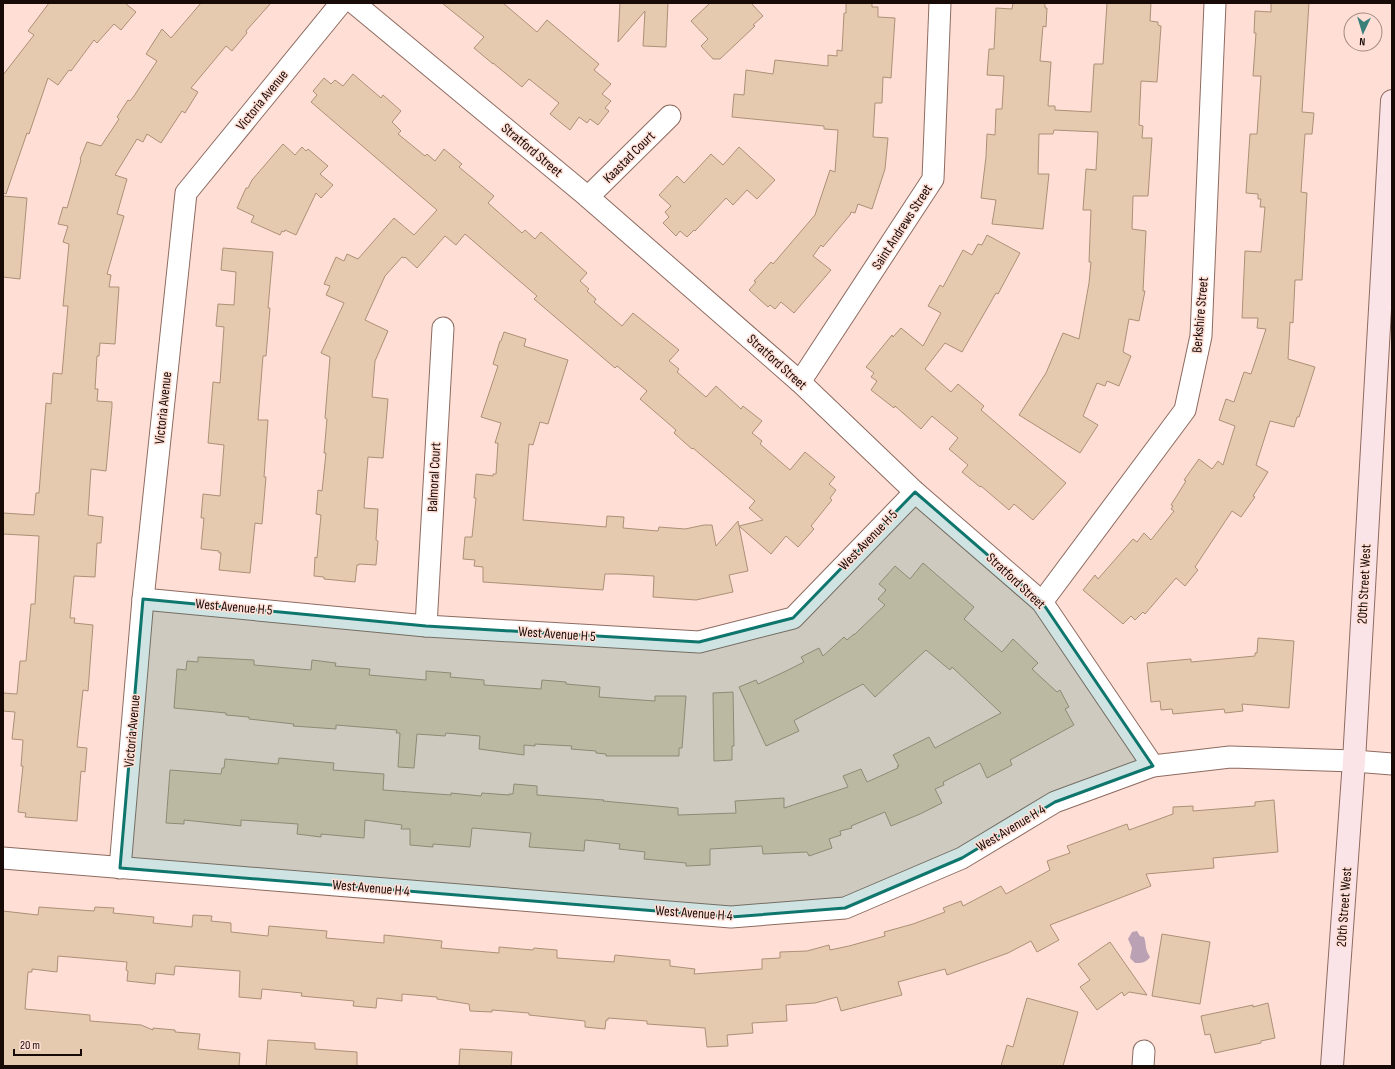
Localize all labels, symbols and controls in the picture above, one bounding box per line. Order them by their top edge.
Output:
north arrow [1343,12,1383,52]
text: N [1359,35,1366,48]
street label: Victoria Avenue [232,66,292,134]
street label: Stratford Street [498,119,566,181]
street label: Kaastad Court [599,127,659,187]
street label: Saint Andrews Street [868,181,936,273]
street label: Berkshire Street [1188,276,1212,354]
street label: Stratford Street [744,331,810,393]
street label: Victoria Avenue [151,371,175,445]
street label: Balmoral Court [424,442,444,512]
street label: West Avenue H 5 [835,506,901,574]
street label: 20th Street West [1353,544,1375,624]
street label: Stratford Street [983,549,1049,613]
street label: West Avenue H 5 [195,595,274,619]
street label: West Avenue H 5 [518,623,597,645]
street label: Victoria Avenue [120,694,144,768]
street label: West Avenue H 4 [973,801,1049,855]
street label: 20th Street West [1333,866,1355,948]
street label: West Avenue H 4 [332,876,411,900]
street label: West Avenue H 4 [655,902,733,924]
scale bar [14,1031,81,1057]
text: 20 m [20,1038,40,1053]

